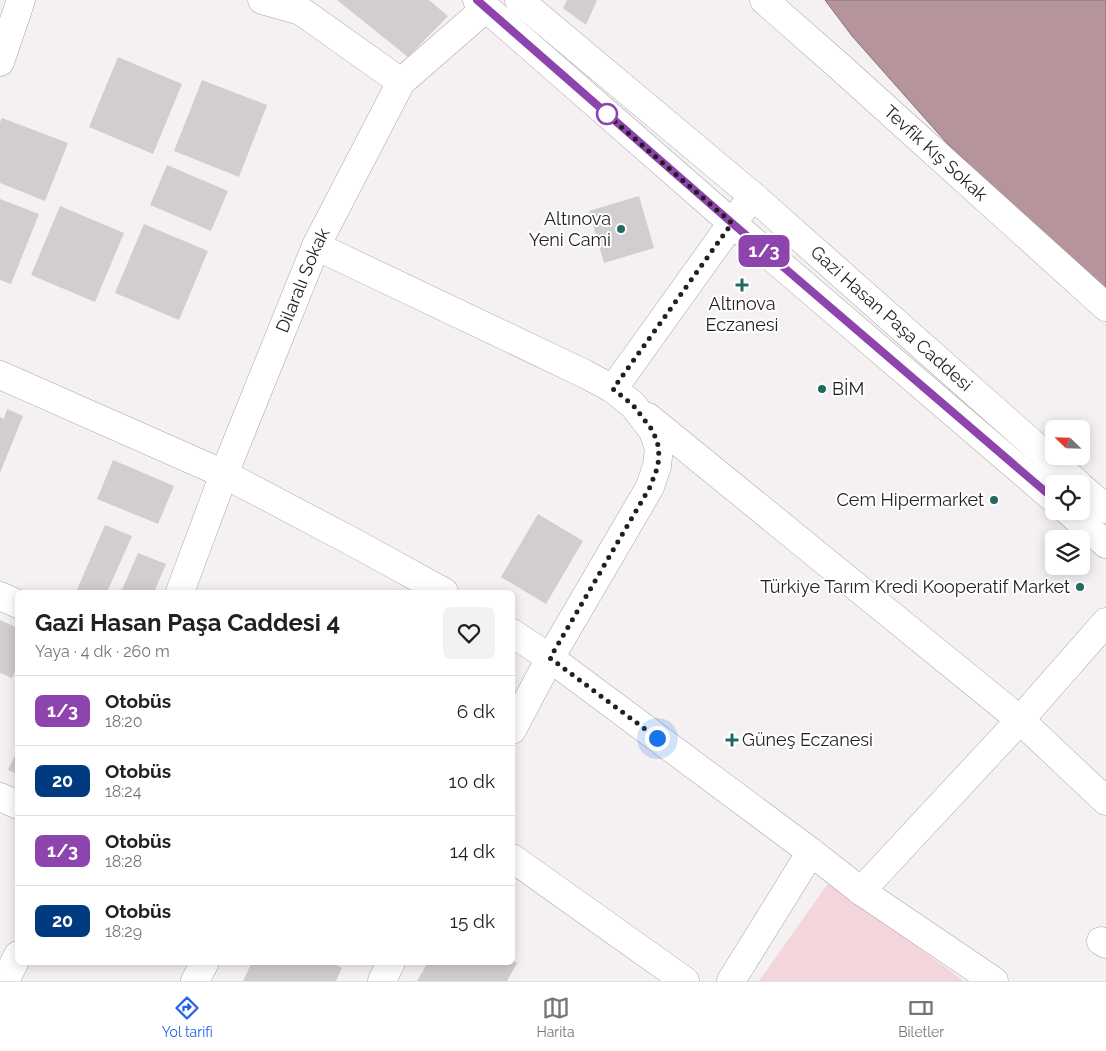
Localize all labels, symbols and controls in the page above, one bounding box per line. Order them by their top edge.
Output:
street label: Tevfik Kış Sokak [880,101,992,205]
unlabelled marker [596,103,618,125]
place label: Altınova Yeni Cami [529,208,611,250]
marker: Altınova Yeni Cami [615,223,627,235]
street label: Dilaralı Sokak [271,224,334,336]
line badge: 1/3 [735,235,793,267]
text: 1/3 [748,240,780,261]
street label: Gazi Hasan Paşa Caddesi [807,241,977,395]
marker: Altınova Eczanesi [736,279,748,291]
place label: Altınova Eczanesi [706,293,778,335]
place label: BİM [832,378,864,399]
marker: BİM [816,383,828,395]
north arrow [1045,420,1090,465]
map controls [1045,420,1090,575]
button: locate [1045,475,1090,520]
place label: Cem Hipermarket [837,489,984,510]
marker: Cem Hipermarket [988,494,1000,506]
button: layers [1045,530,1090,575]
place label: Türkiye Tarım Kredi Kooperatif Market [760,576,1070,597]
marker: Türkiye Tarım Kredi Kooperatif Market [1074,581,1086,593]
button: heart [443,607,495,659]
text: Gazi Hasan Paşa Caddesi 4 [35,608,340,637]
text: Yaya · 4 dk · 260 m [35,642,170,661]
text: Otobüs [105,690,171,712]
text: 1/3 [47,700,78,721]
text: 6 dk [457,700,495,722]
text: 18:20 [105,712,142,731]
your location [645,726,670,751]
place label: Güneş Eczanesi [742,729,873,750]
marker: Güneş Eczanesi [726,734,738,746]
text: Otobüs [105,760,171,782]
text: 20 [52,770,73,791]
text: 10 dk [449,770,495,792]
text: 18:24 [105,782,141,801]
text: Otobüs [105,830,171,852]
text: 1/3 [47,840,78,861]
text: 14 dk [450,840,495,862]
text: 18:28 [105,852,142,871]
text: Otobüs [105,900,171,922]
text: 20 [52,910,73,931]
text: 15 dk [450,910,495,932]
text: 18:29 [105,922,142,941]
tab: Yol tarifi [162,994,213,1040]
tab: Harita [536,994,575,1040]
tab: Biletler [898,994,944,1040]

